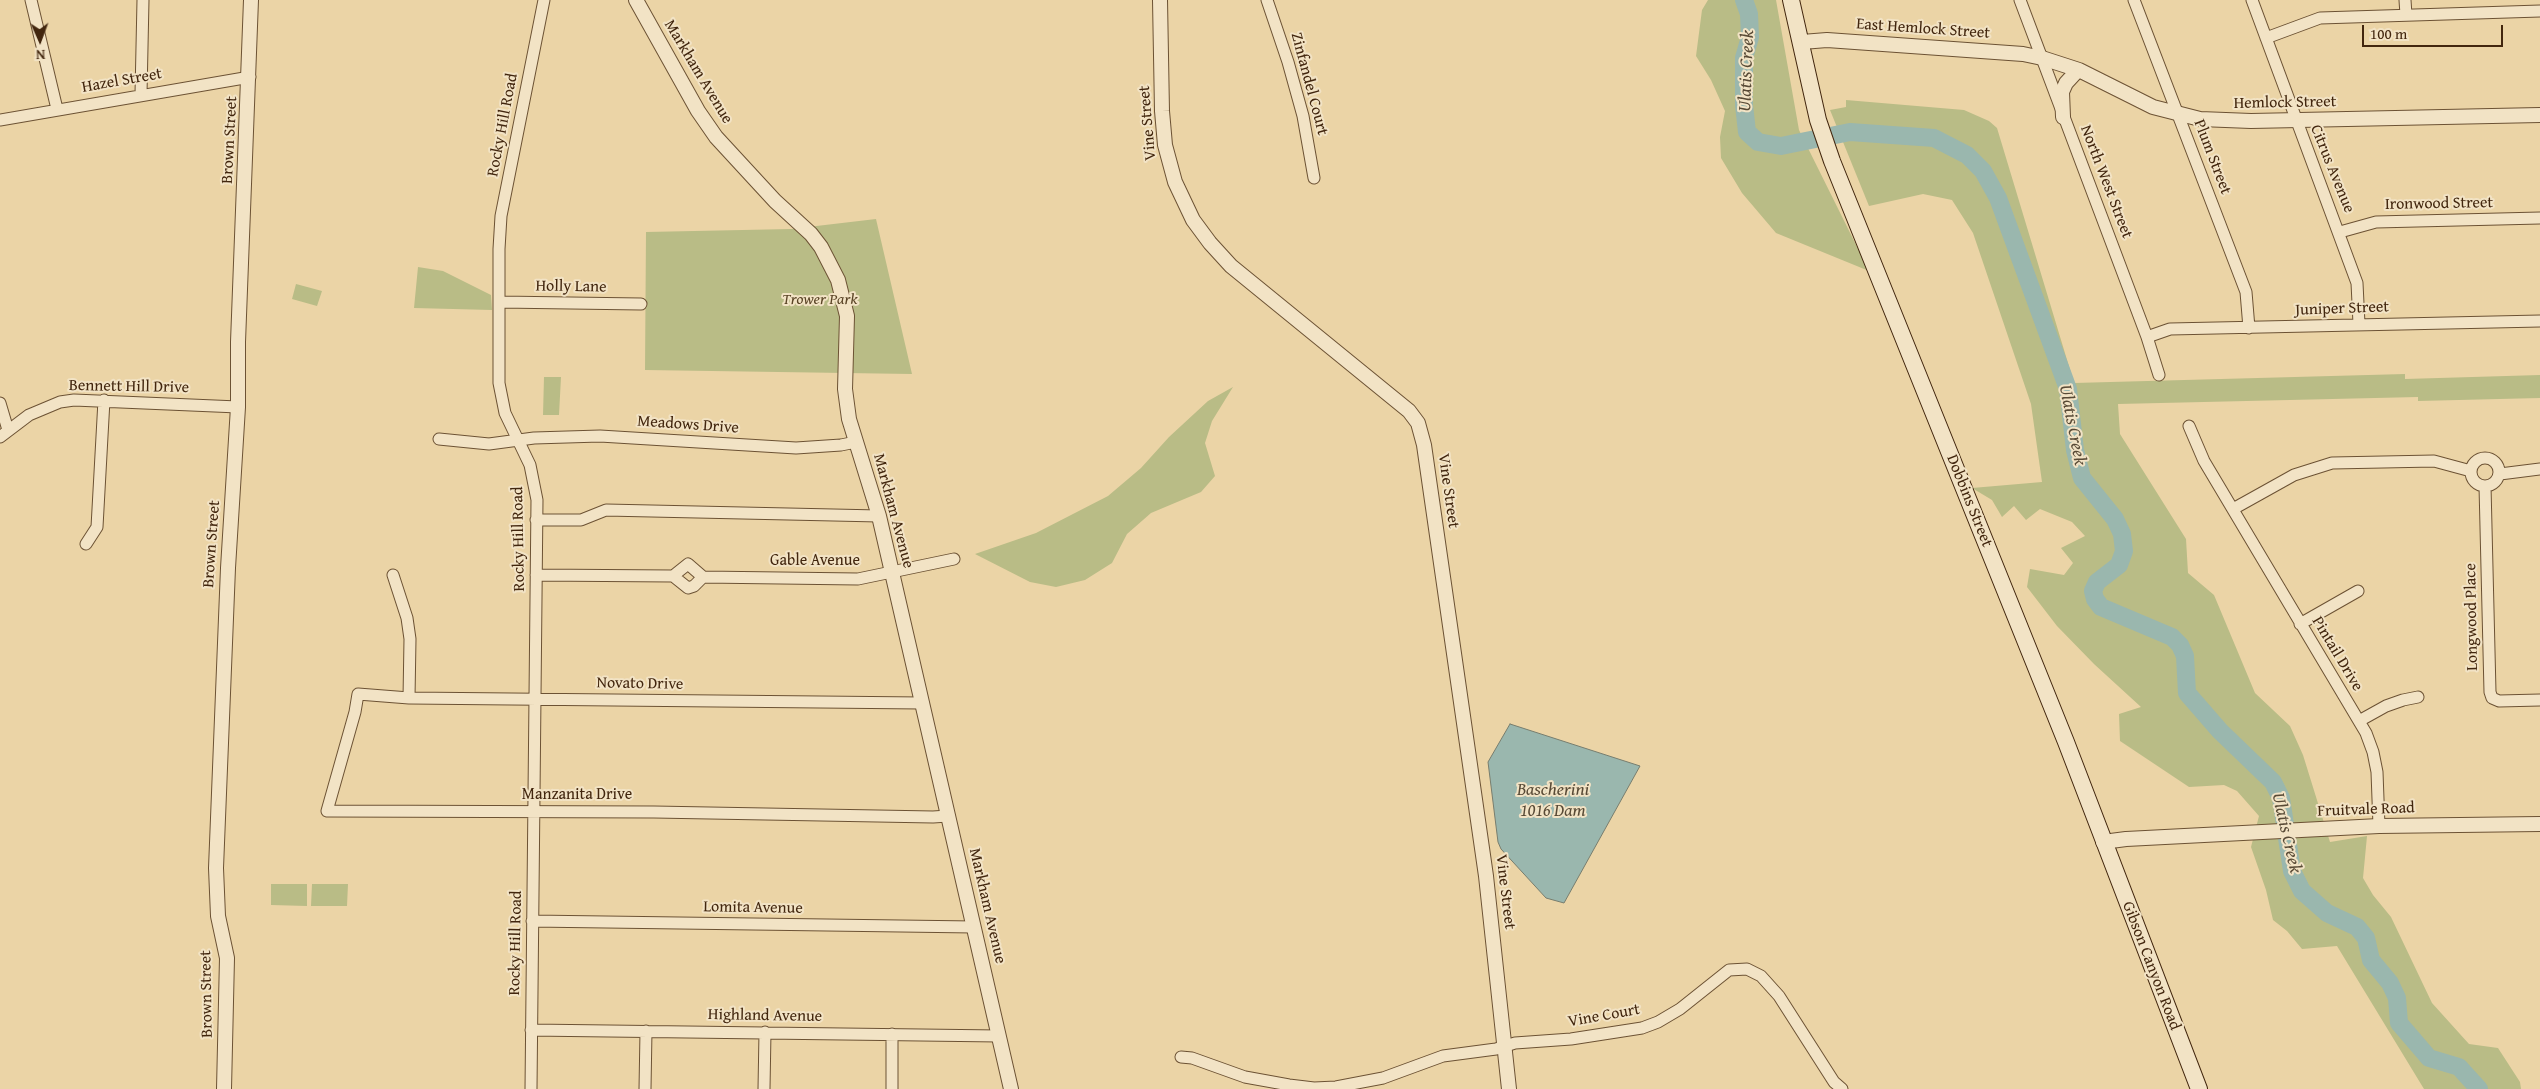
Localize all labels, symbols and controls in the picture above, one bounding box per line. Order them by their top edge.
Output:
north arrow [15,15,65,65]
street label: East Hemlock Street [1855,15,1991,43]
scale bar [2365,15,2506,47]
street label: Markham Avenue [659,17,737,127]
text: 100 m [2370,23,2407,44]
water label: Ulatis Creek [1735,30,1759,112]
street label: Zinfandel Court [1286,31,1332,137]
text: N [36,45,46,65]
street label: Hazel Street [80,64,164,98]
street label: Rocky Hill Road [484,72,522,178]
street label: Vine Street [1135,85,1161,161]
street label: Hemlock Street [2233,93,2337,113]
street label: Brown Street [218,96,242,184]
street label: Plum Street [2189,117,2235,197]
street label: Citrus Avenue [2306,122,2358,216]
street label: North West Street [2076,123,2136,241]
street label: Ironwood Street [2385,193,2493,215]
street label: Holly Lane [535,277,607,297]
park label: Trower Park [782,290,858,310]
street label: Juniper Street [2295,298,2389,320]
street label: Bennett Hill Drive [69,376,189,398]
water label: Ulatis Creek [2054,383,2090,467]
street label: Meadows Drive [637,412,739,438]
street label: Markham Avenue [868,452,918,570]
street label: Vine Street [1433,452,1463,530]
street label: Dobbins Street [1942,452,1996,550]
street label: Rocky Hill Road [508,486,530,592]
street label: Brown Street [199,500,225,588]
street label: Gable Avenue [770,551,860,571]
street label: Longwood Place [2461,563,2483,671]
street label: Pintail Drive [2307,613,2367,695]
street label: Novato Drive [596,674,684,694]
water label: Bascherini 1016 Dam [1517,779,1589,822]
street label: Manzanita Drive [522,785,632,805]
water label: Ulatis Creek [2266,791,2306,875]
street label: Fruitvale Road [2317,799,2415,821]
street label: Markham Avenue [964,846,1010,966]
street label: Vine Street [1491,853,1519,931]
street label: Rocky Hill Road [505,890,527,996]
street label: Lomita Avenue [703,898,803,918]
street label: Gibson Canyon Road [2118,899,2184,1033]
street label: Brown Street [197,950,217,1038]
street label: Vine Court [1567,1000,1641,1032]
street label: Highland Avenue [708,1005,822,1027]

